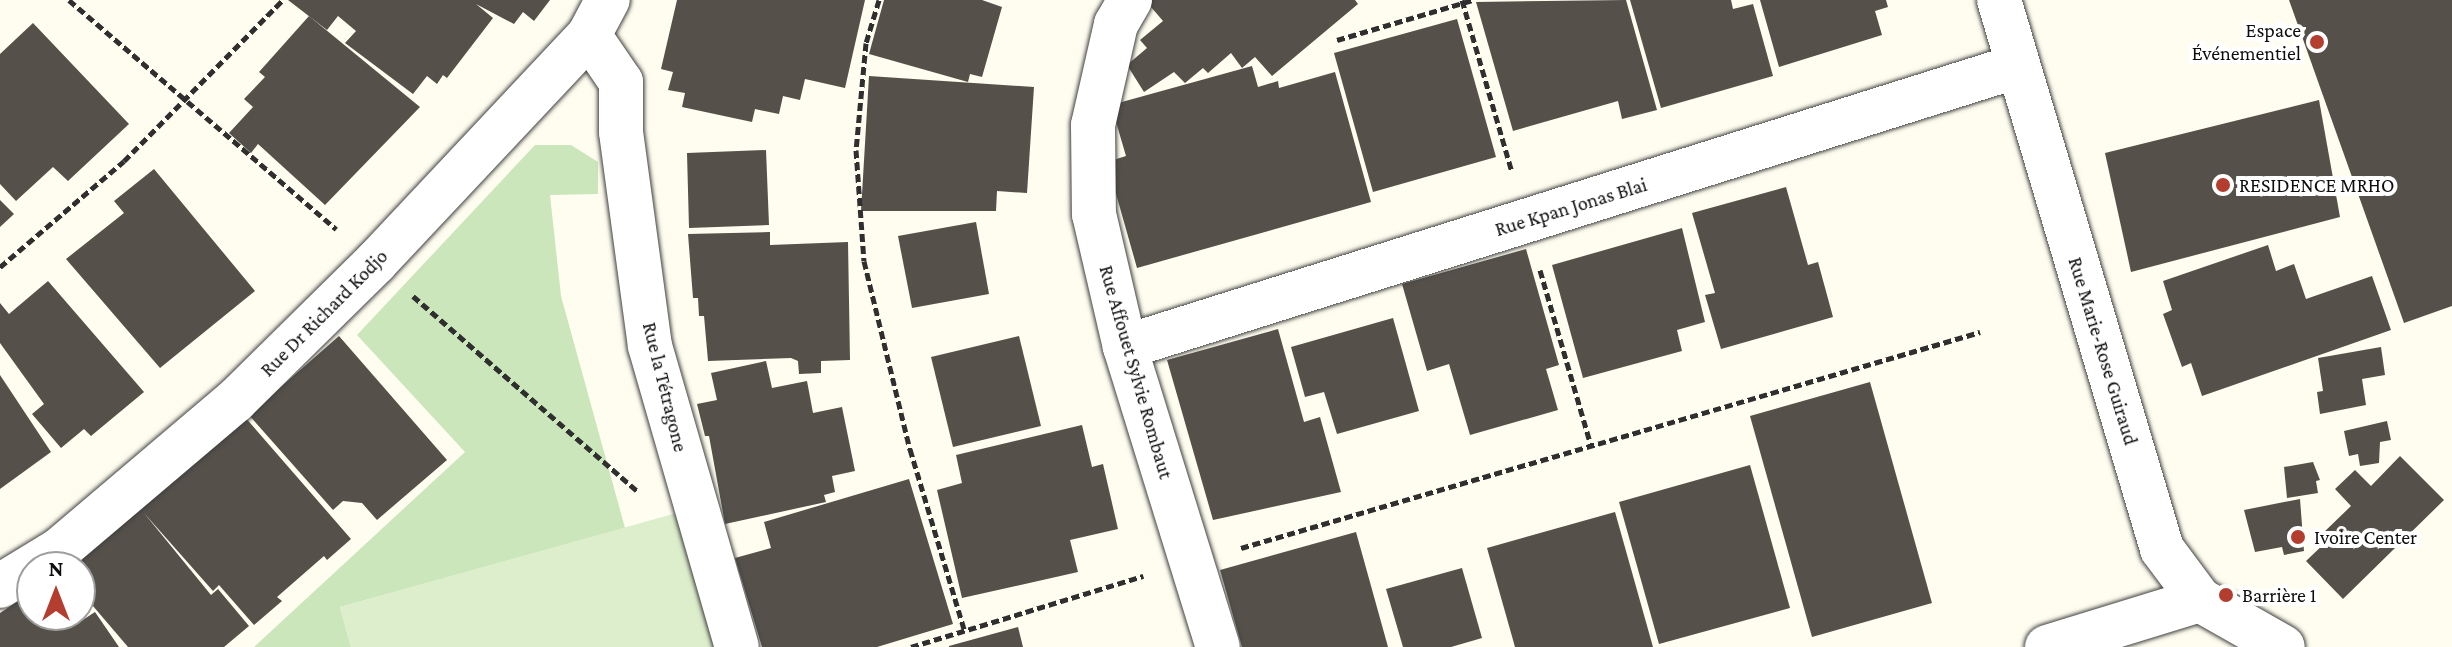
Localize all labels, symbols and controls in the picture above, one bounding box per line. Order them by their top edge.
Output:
place label: Espace Événementiel [2192,18,2301,65]
marker: Espace Événementiel [2308,33,2326,51]
street label: Rue Kpan Jonas Blai [1492,172,1650,242]
place label: RESIDENCE MRHO [2239,173,2394,197]
marker: RESIDENCE MRHO [2214,176,2232,194]
street label: Rue Dr Richard Kodjo [255,244,393,382]
street label: Rue Marie-Rose Guiraud [2063,254,2143,448]
street label: Rue Affouet Sylvie Rombaut [1094,262,1178,482]
street label: Rue la Tétragone [637,320,693,454]
place label: Ivoire Center [2314,525,2417,549]
marker: Ivoire Center [2289,528,2307,546]
north arrow [16,551,96,631]
text: N [49,556,64,581]
place label: Barrière 1 [2242,583,2316,607]
marker: Barrière 1 [2217,586,2235,604]

